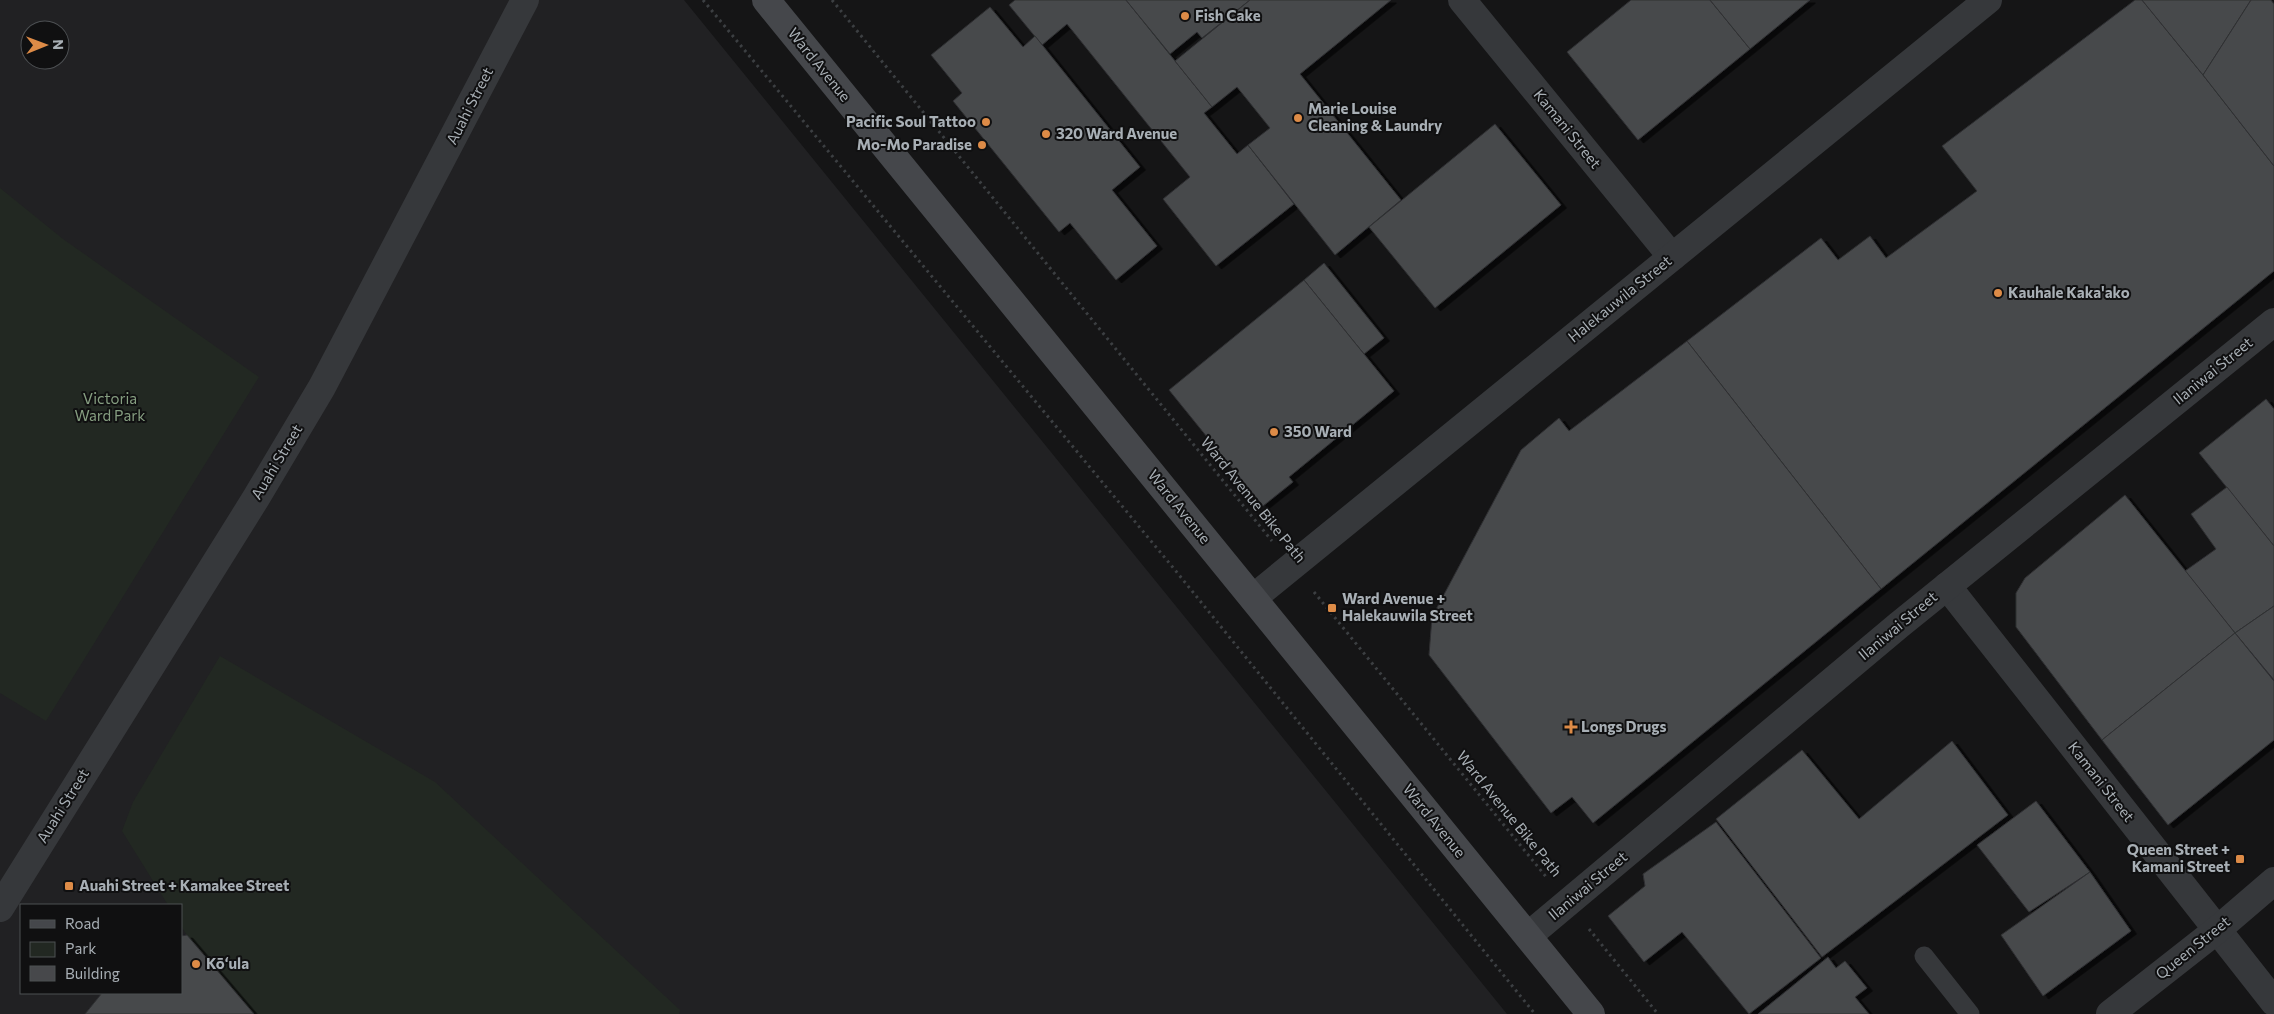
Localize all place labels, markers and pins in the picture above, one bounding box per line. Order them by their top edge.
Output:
place label: Fish Cake [1195,6,1261,24]
marker: Fish Cake [1179,10,1191,22]
place label: Marie Louise Cleaning & Laundry [1308,99,1443,134]
place label: Pacific Soul Tattoo [846,112,976,130]
marker: Marie Louise Cleaning & Laundry [1292,112,1304,124]
marker: Pacific Soul Tattoo [980,116,992,128]
place label: 320 Ward Avenue [1056,124,1177,142]
marker: 320 Ward Avenue [1040,128,1052,140]
place label: Mo-Mo Paradise [857,135,972,153]
marker: Mo-Mo Paradise [976,139,988,151]
place label: Kauhale Kaka'ako [2008,283,2130,301]
marker: Kauhale Kaka'ako [1992,287,2004,299]
place label: 350 Ward [1284,422,1352,440]
marker: 350 Ward [1268,426,1280,438]
place label: Ward Avenue + Halekauwila Street [1342,589,1473,624]
marker: Ward Avenue + Halekauwila Street [1326,602,1338,614]
place label: Longs Drugs [1581,717,1666,735]
marker: Longs Drugs [1565,721,1577,733]
place label: Queen Street + Kamani Street [2127,840,2230,875]
marker: Queen Street + Kamani Street [2234,853,2246,865]
place label: Auahi Street + Kamakee Street [79,876,289,894]
marker: Auahi Street + Kamakee Street [63,880,75,892]
place label: Kōʻula [206,954,249,972]
marker: Kōʻula [190,958,202,970]

